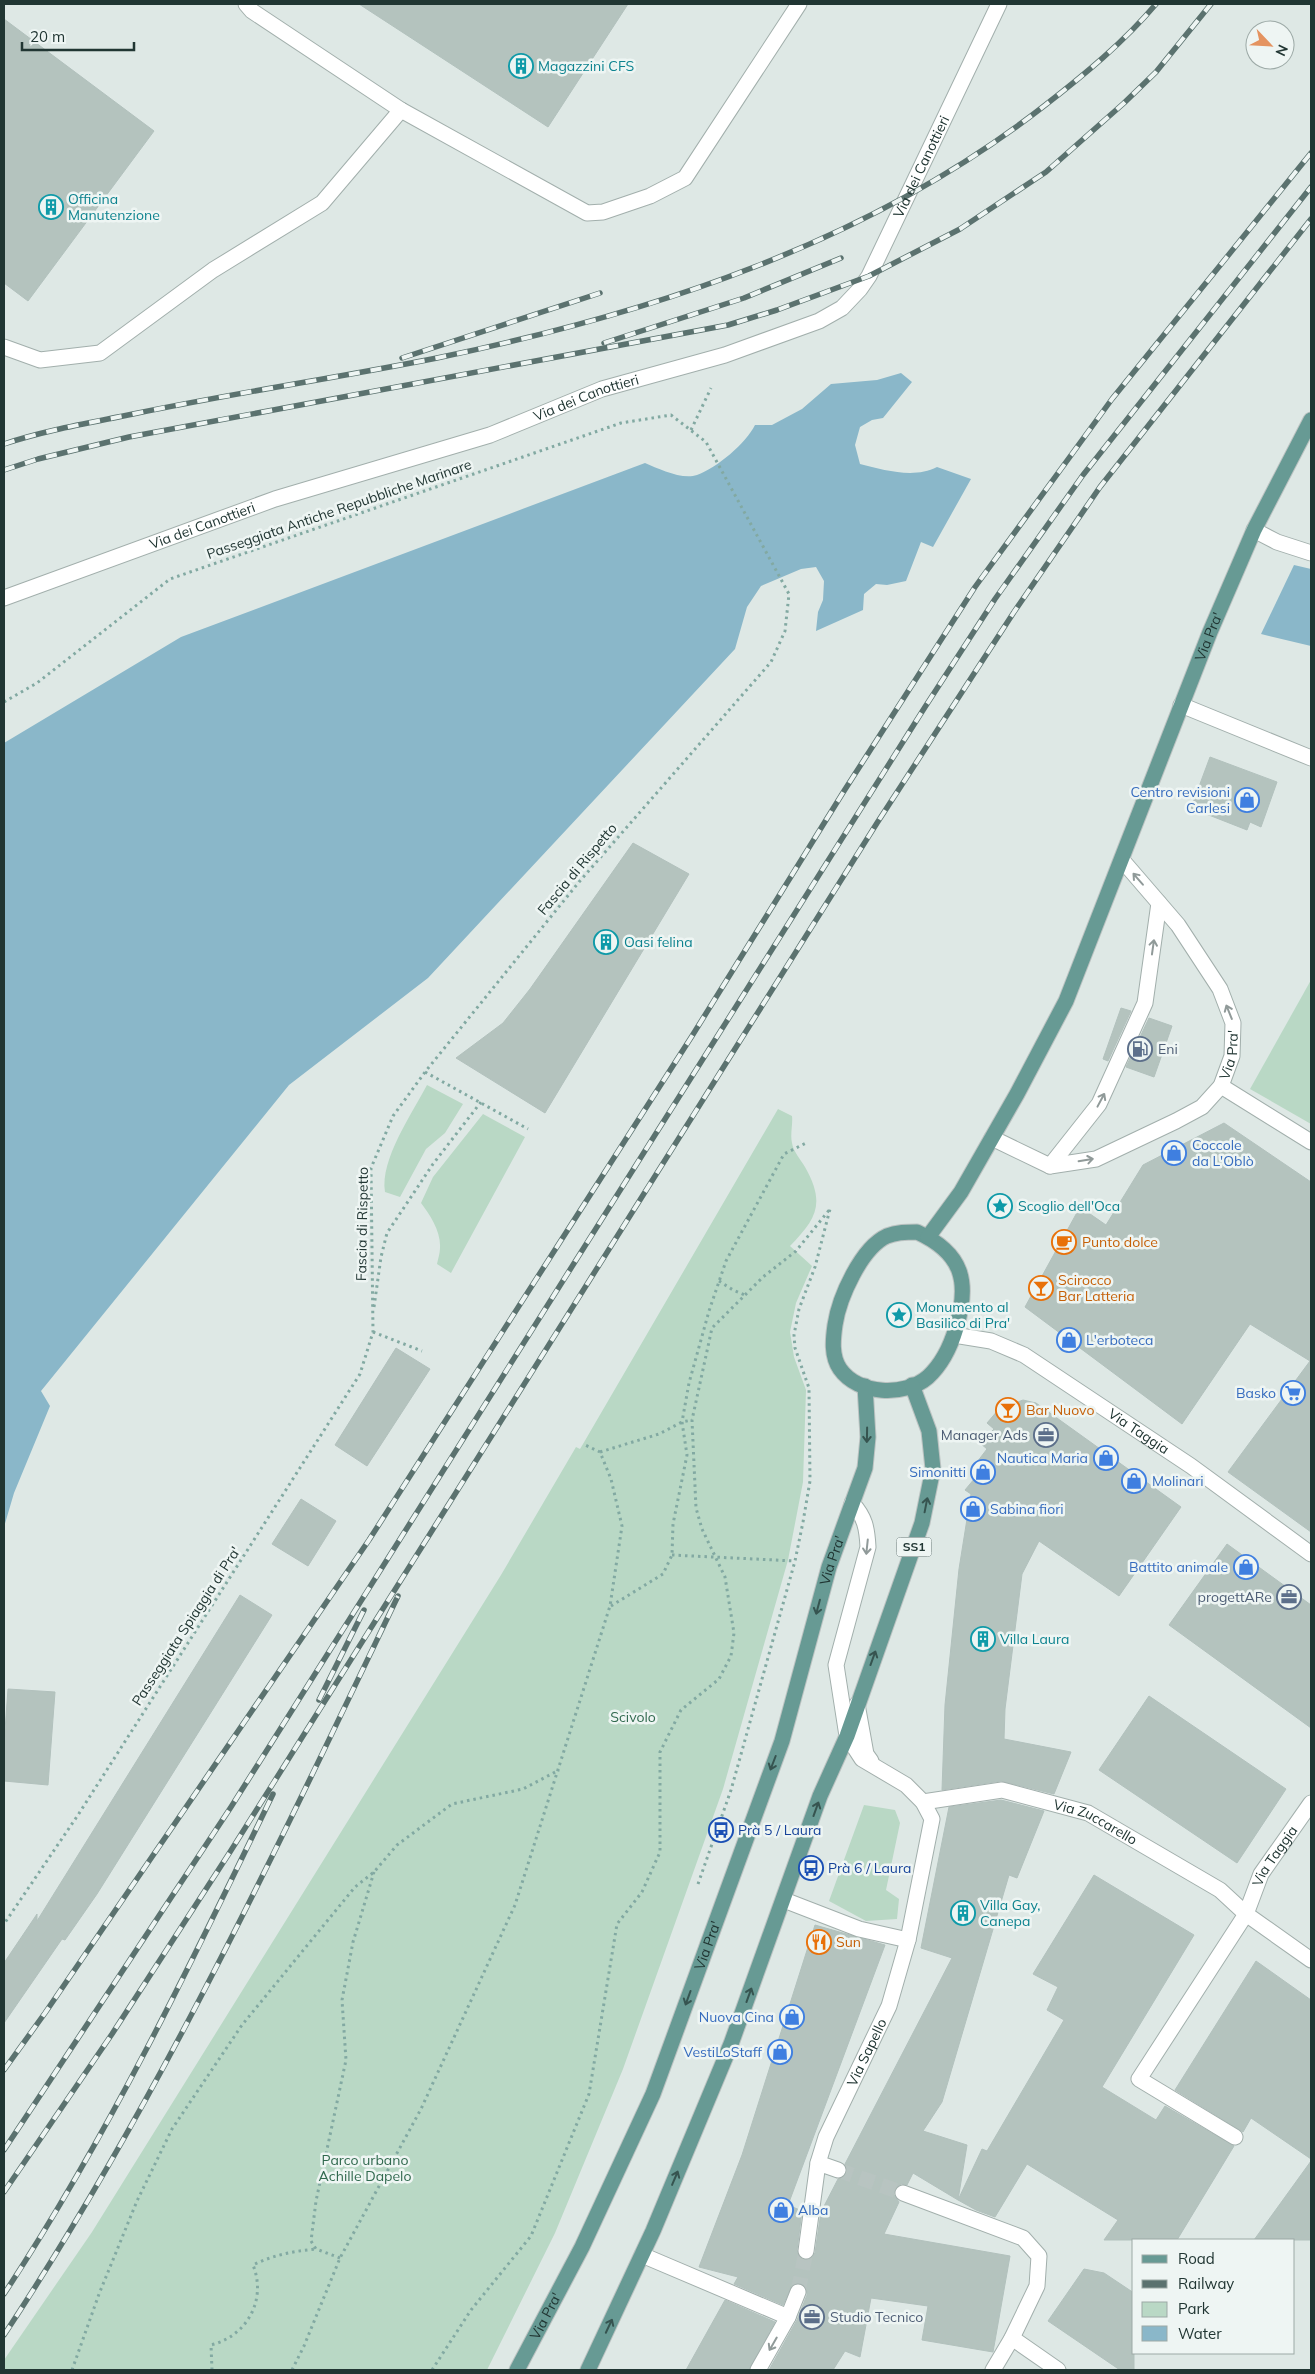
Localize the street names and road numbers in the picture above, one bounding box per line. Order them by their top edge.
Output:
street label: Via dei Canottieri [889,113,953,221]
street label: Via dei Canottieri [531,370,641,425]
street label: Passeggiata Antiche Repubbliche Marinare [204,455,474,563]
street label: Via dei Canottieri [147,498,257,553]
street label: Via Pra' [1191,610,1226,663]
street label: Fascia di Rispetto [533,819,621,919]
street label: Via Pra' [1215,1030,1242,1082]
street label: Fascia di Rispetto [352,1167,372,1281]
street label: Via Taggia [1105,1404,1173,1458]
street label: Via Pra' [816,1533,849,1587]
road number: SS1 [896,1538,932,1556]
street label: Passeggiata Spiaggia di Pra' [128,1543,244,1709]
street label: Via Zuccarello [1052,1795,1140,1849]
street label: Via Taggia [1248,1822,1301,1889]
street label: Via Pra' [690,1919,724,1972]
street label: Via Sapello [843,2015,891,2089]
street label: Via Pra' [526,2289,565,2343]

